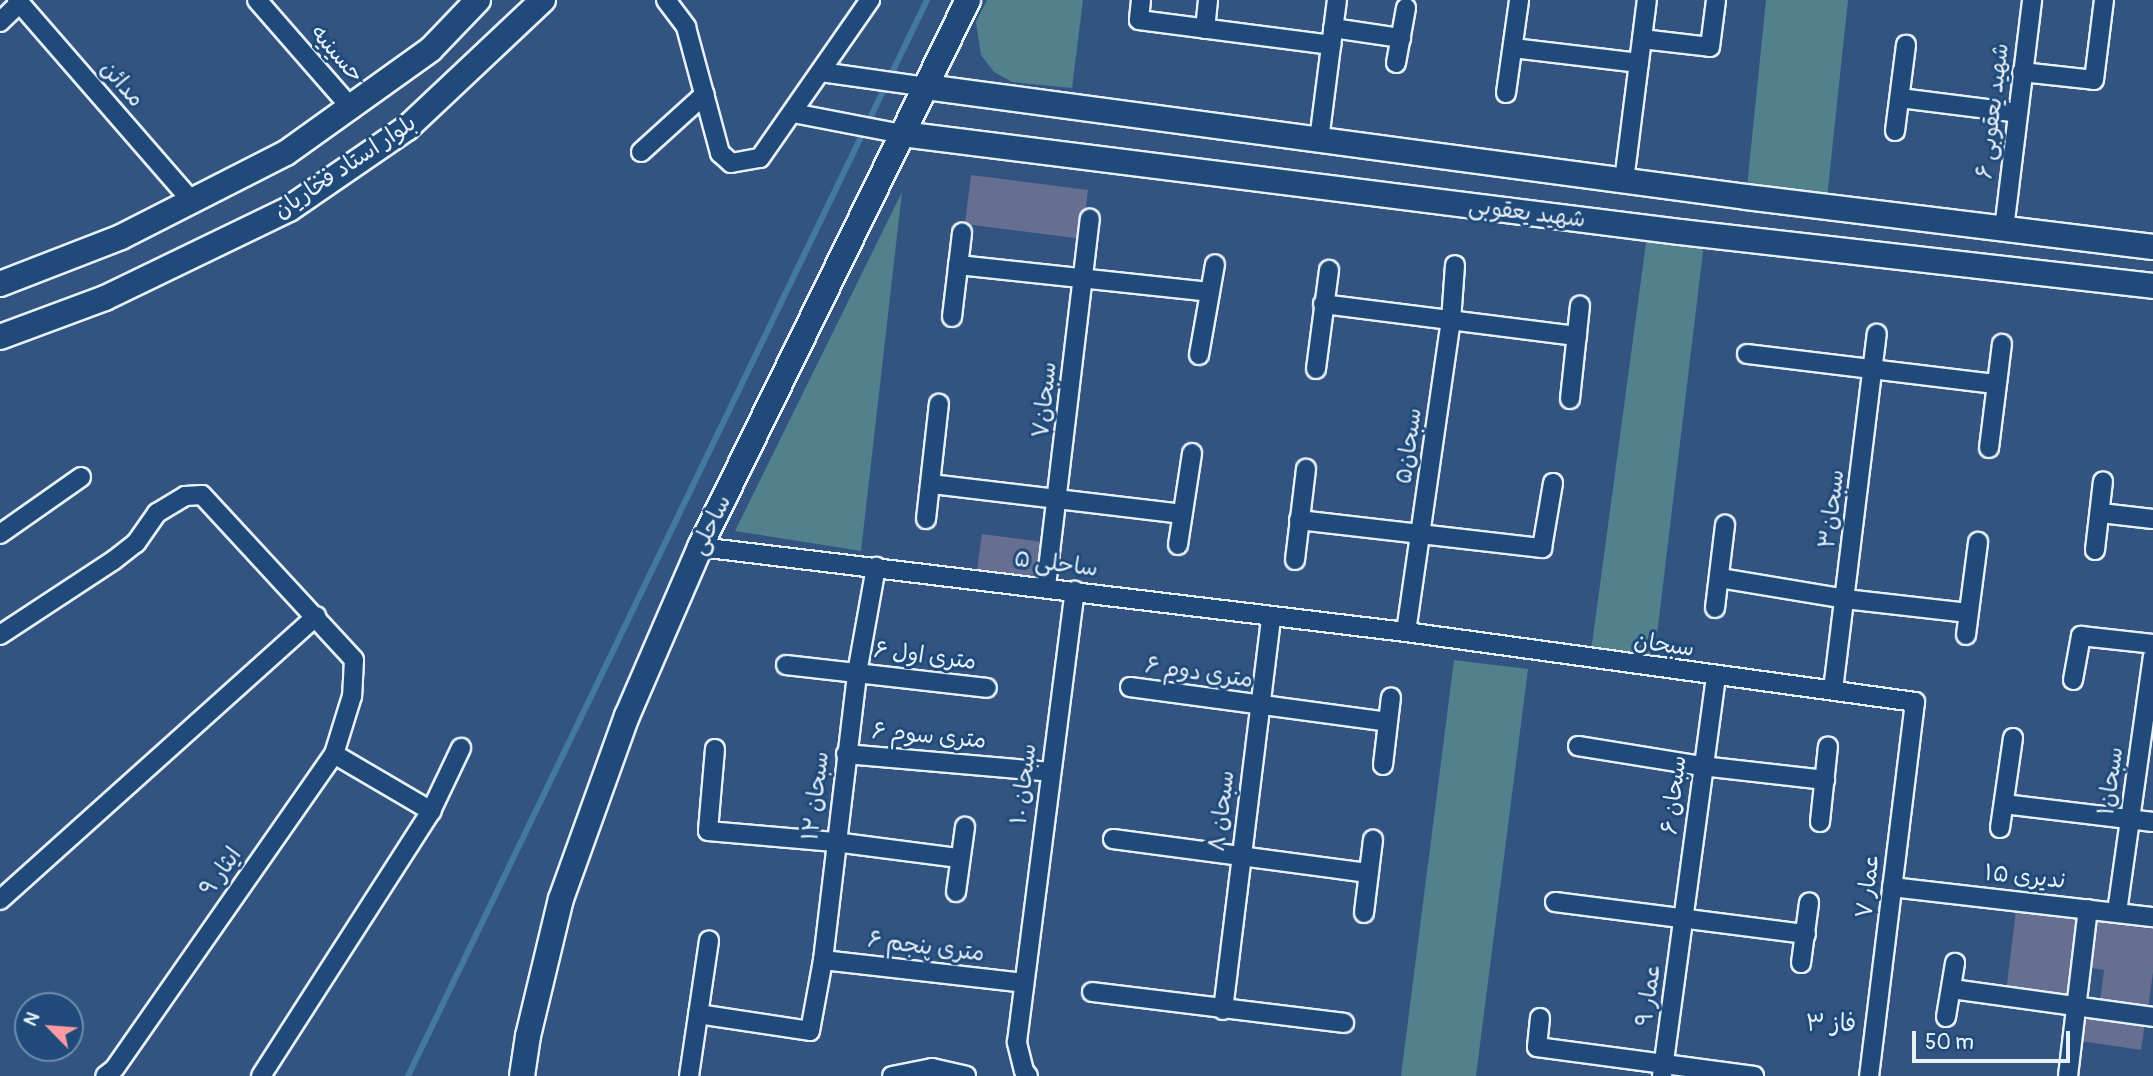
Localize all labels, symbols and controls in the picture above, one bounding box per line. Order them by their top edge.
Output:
street label: حسینیه [304,19,370,89]
street label: شهید یعقوبی ۶ [1971,42,2015,180]
street label: مدائن [94,55,150,113]
street label: بلوار استاد فخاریان [269,109,421,225]
street label: شهید یعقوبی [1467,192,1587,234]
street label: سبحان۷ [1027,360,1063,440]
street label: سبحان۵ [1390,406,1428,486]
street label: سبحان۳ [1813,468,1851,550]
street label: ساحلی [685,491,737,559]
street label: ساحلی ۵ [1013,545,1099,583]
street label: سبحان [1632,627,1696,663]
street label: ۶ متری اول [872,636,978,676]
street label: ۶ متری دوم [1143,652,1255,694]
street label: ۶ متری سوم [871,717,987,755]
street label: سبحان ۱۰ [1005,742,1043,826]
street label: سبحان۱ [2093,745,2129,817]
street label: سبحان ۱۲ [797,750,835,842]
street label: سبحان ۶ [1655,754,1693,836]
street label: سبحان ۸ [1203,769,1241,853]
street label: ایثار ۹ [194,842,248,902]
street label: عمار ۷ [1850,852,1886,920]
street label: ندیری ۱۵ [1983,859,2067,895]
street label: ۶ متری پنجم [866,926,986,968]
street label: عمار ۹ [1631,962,1667,1028]
north arrow [14,992,84,1062]
text: N [18,1008,45,1030]
district label: فاز ۳ [1806,1010,1856,1038]
scale bar [1915,1016,2072,1060]
text: 50 m [1925,1029,1974,1056]

